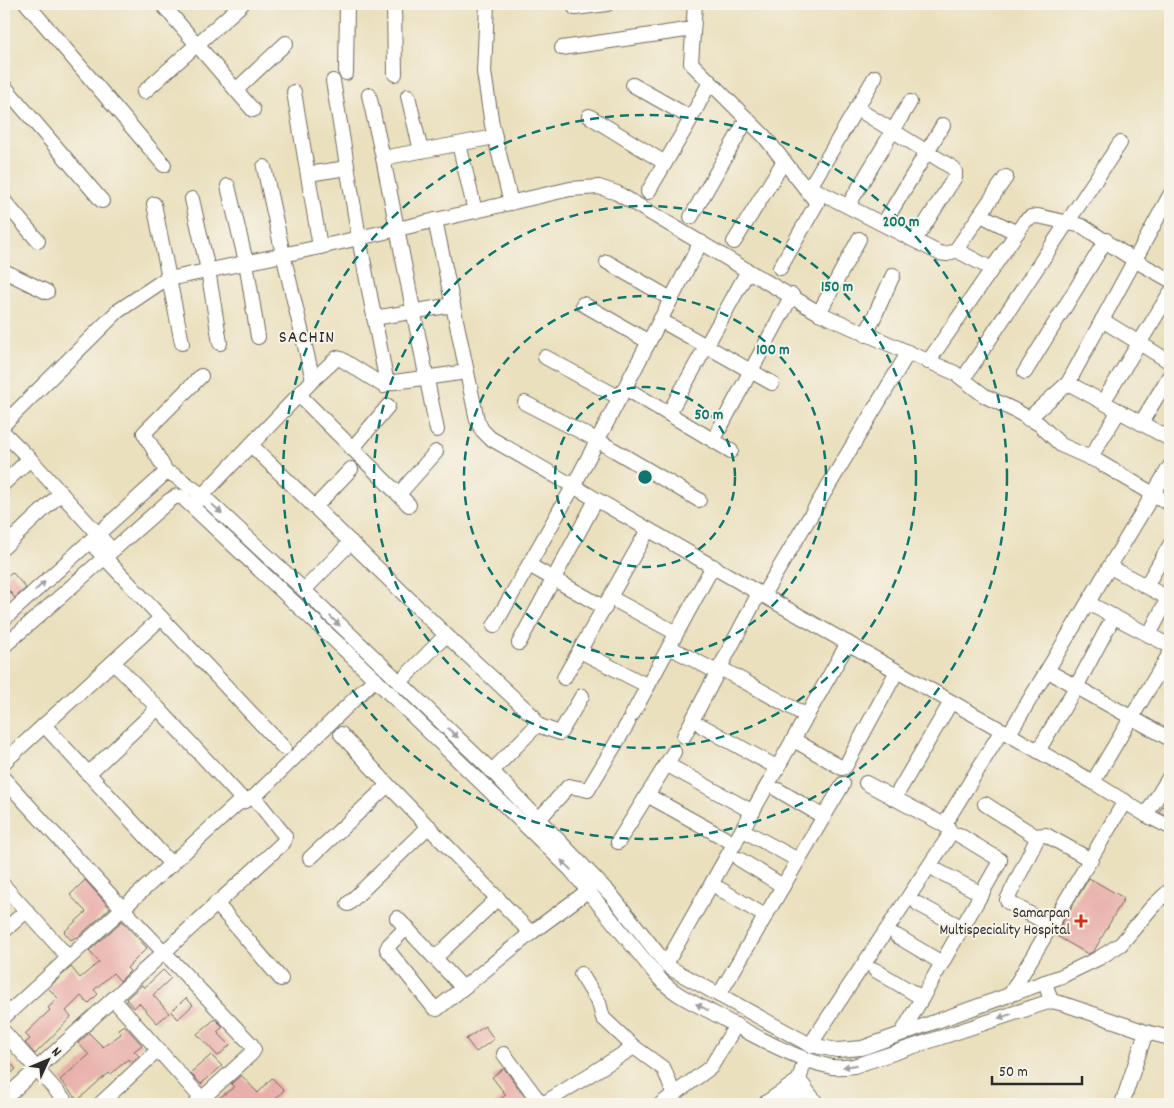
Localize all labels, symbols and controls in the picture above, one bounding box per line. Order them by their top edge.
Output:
text: 200 m [883,212,919,234]
text: 150 m [821,277,853,299]
district label: SACHIN [279,326,335,351]
text: 100 m [756,340,790,362]
text: 50 m [695,405,723,427]
centre of rings [636,468,654,486]
one-way arrow [211,503,223,515]
one-way arrow [34,581,47,592]
one-way arrow [329,614,341,626]
one-way arrow [446,727,458,739]
one-way arrow [561,860,573,872]
place label: Samarpan Multispeciality Hospital [939,903,1070,942]
marker: Samarpan Multispeciality Hospital [1074,914,1088,928]
one-way arrow [695,1002,708,1011]
one-way arrow [997,1013,1012,1021]
north arrow [22,1036,72,1086]
text: N [46,1043,66,1062]
scale bar [992,1053,1082,1085]
one-way arrow [842,1062,858,1070]
text: 50 m [999,1062,1028,1084]

